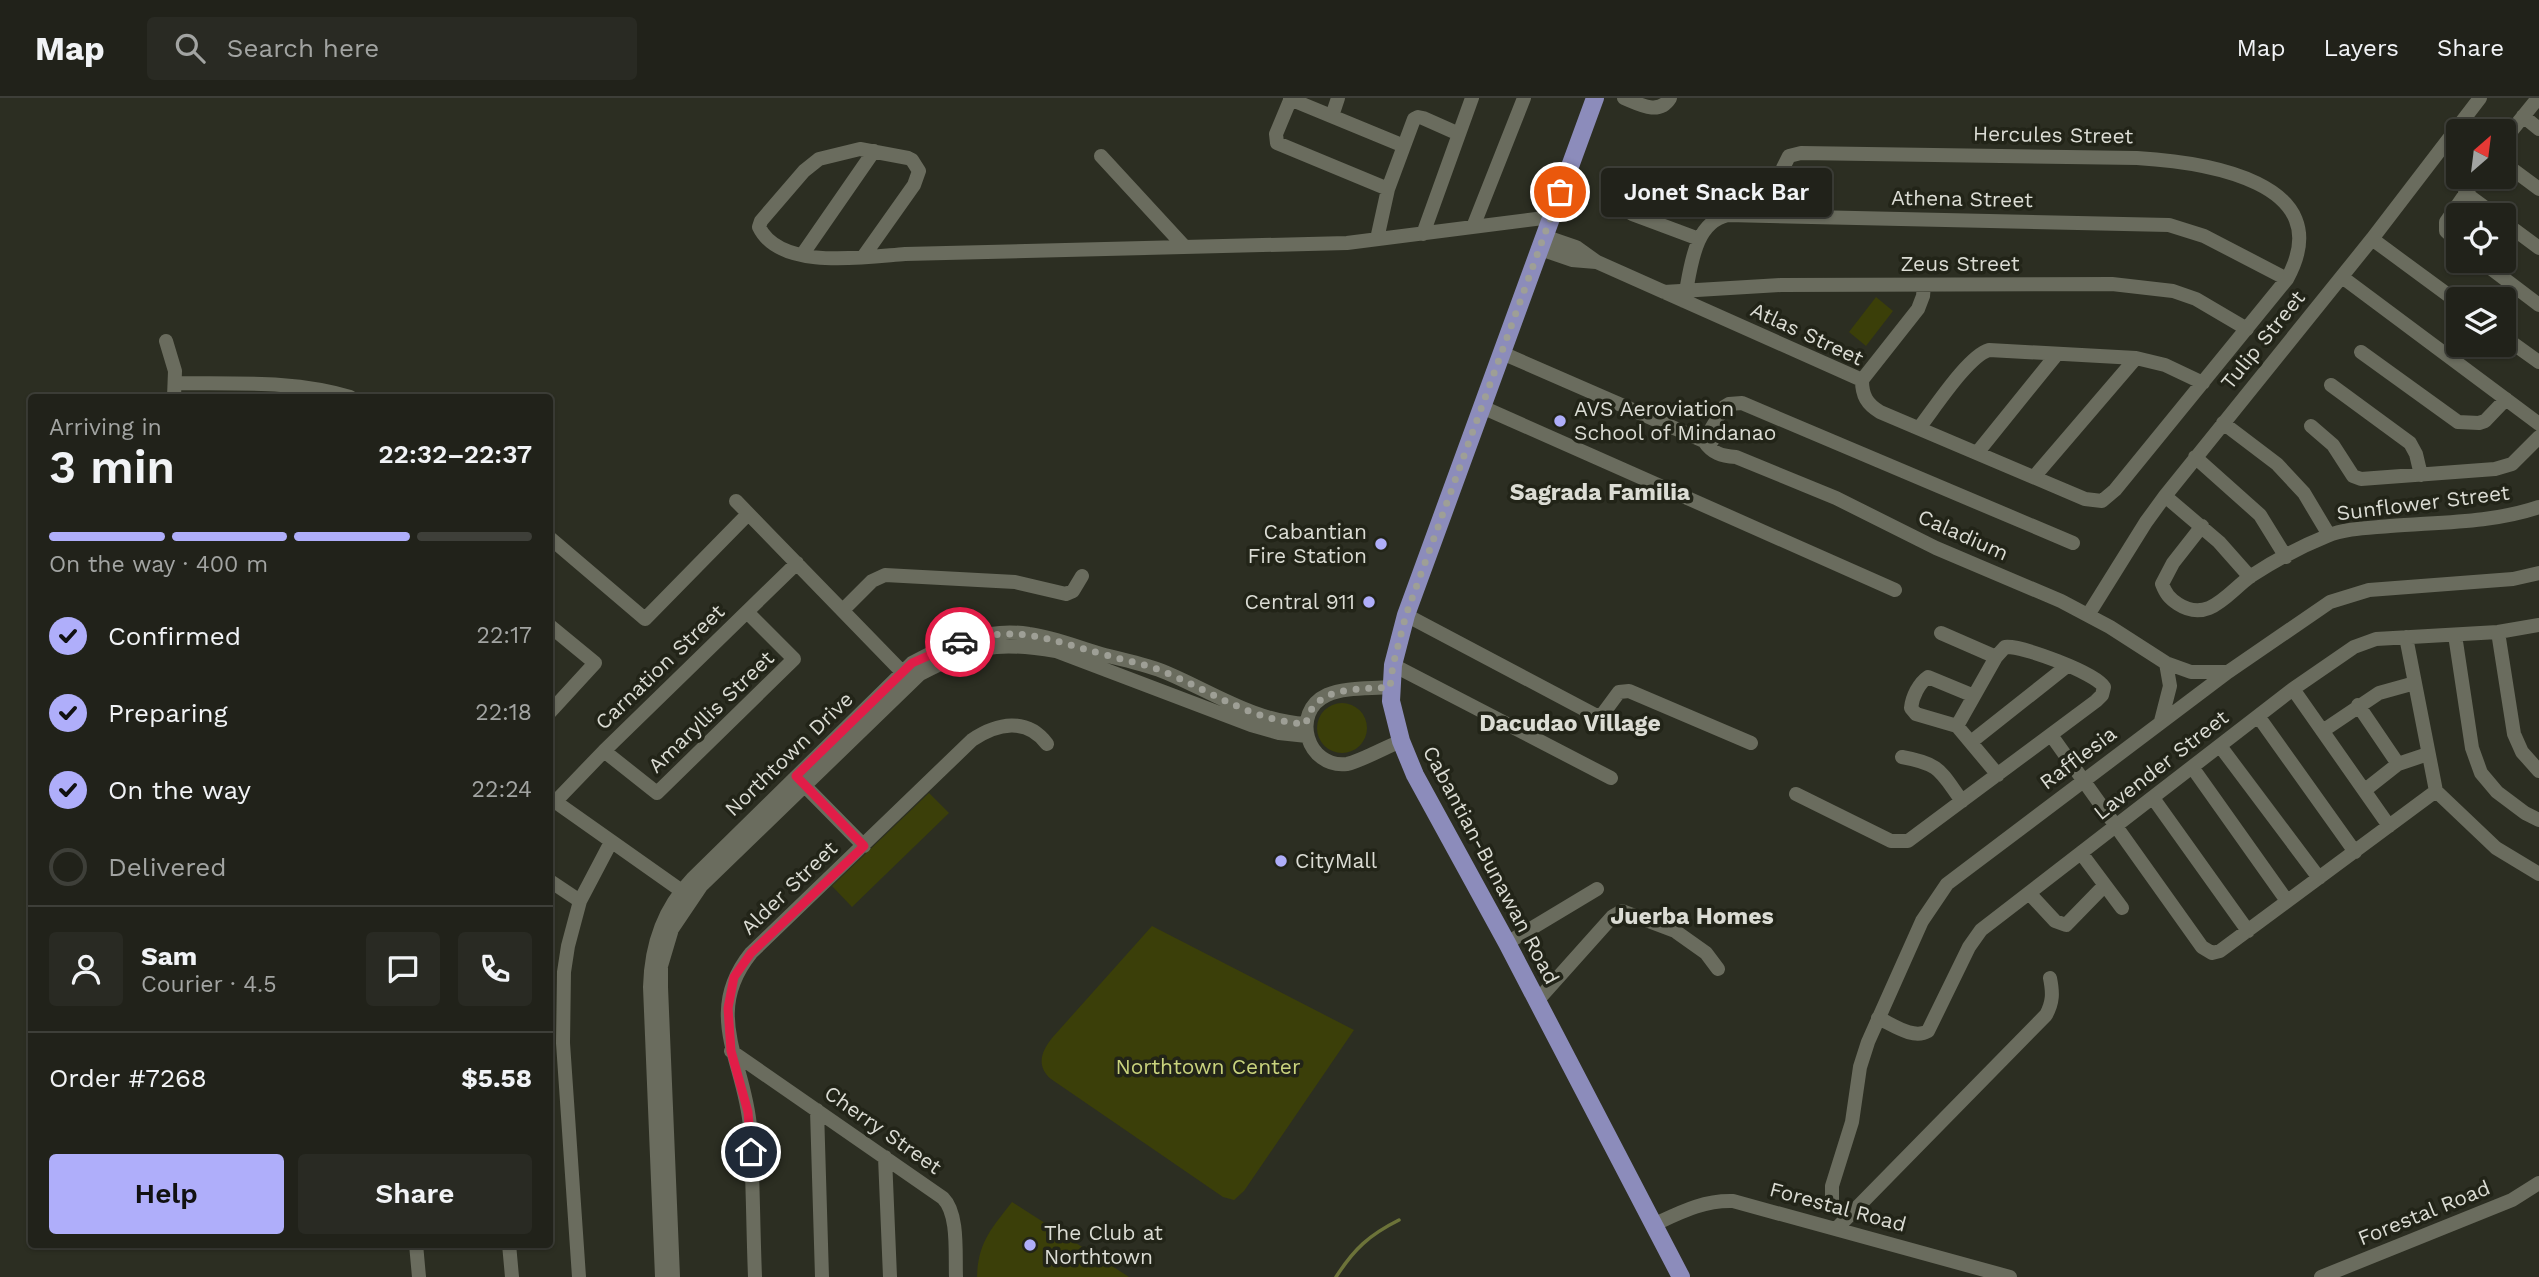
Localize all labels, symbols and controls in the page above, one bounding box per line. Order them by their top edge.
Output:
search box [147,17,637,80]
text: Map [35,29,105,68]
icon: search [171,29,209,67]
text: Search here [227,33,379,63]
text: Map [2237,34,2285,62]
text: Layers [2323,34,2399,62]
text: Share [2437,34,2504,62]
north arrow [2446,119,2516,189]
map controls [2446,119,2516,357]
street label: Hercules Street [1973,121,2134,148]
pin [1530,162,1590,222]
callout: Jonet Snack Bar [1602,168,1833,217]
icon: bag [1541,173,1579,211]
text: Jonet Snack Bar [1624,179,1809,206]
street label: Athena Street [1891,185,2033,212]
button: locate [2446,203,2516,273]
street label: Zeus Street [1900,251,2020,276]
street label: Tulip Street [2215,285,2310,394]
button: layers [2446,287,2516,357]
street label: Atlas Street [1747,297,1868,371]
place label: AVS Aeroviation School of Mindanao [1574,396,1776,445]
marker: AVS Aeroviation School of Mindanao [1552,413,1568,429]
text: Arriving in [49,414,162,441]
text: 22:32–22:37 [378,439,532,469]
text: 3 min [49,440,175,494]
district label: Sagrada Familia [1510,479,1691,506]
street label: Sunflower Street [2335,479,2511,526]
street label: Caladium [1914,504,2012,566]
place label: Cabantian Fire Station [1247,519,1367,568]
marker: Cabantian Fire Station [1373,536,1389,552]
text: On the way · 400 m [49,551,268,578]
place label: Central 911 [1244,589,1355,614]
marker: Central 911 [1361,594,1377,610]
street label: Carnation Street [590,599,730,735]
courier [925,607,995,677]
icon: check [49,617,87,655]
text: Confirmed [108,621,241,651]
text: 22:17 [477,622,532,649]
icon: car [941,623,979,661]
street label: Amaryllis Street [643,645,779,778]
street label: Northtown Drive [719,686,858,821]
icon: check [49,694,87,732]
text: Preparing [108,698,228,728]
text: 22:18 [475,699,532,726]
street label: Lavender Street [2088,704,2233,825]
district label: Dacudao Village [1479,710,1661,737]
street label: Rafflesia [2034,721,2121,794]
street label: Cabantian-Bunawan Road [1418,741,1565,988]
icon: check [49,771,87,809]
text: On the way [108,775,251,805]
text: 22:24 [472,776,532,803]
street label: Alder Street [735,835,842,940]
place label: CityMall [1295,848,1378,873]
text: Delivered [108,852,227,882]
marker: CityMall [1273,853,1289,869]
district label: Juerba Homes [1610,903,1774,930]
button: person [49,932,123,1006]
button: chat [366,932,440,1006]
button: phone [458,932,532,1006]
text: Sam [141,941,197,971]
text: Courier · 4.5 [141,971,277,998]
park label: Northtown Center [1115,1054,1301,1079]
text: Order #7268 [49,1063,207,1093]
text: $5.58 [461,1063,532,1093]
street label: Cherry Street [820,1080,947,1179]
pin [721,1122,781,1182]
icon: home [732,1133,770,1171]
button: Help [49,1154,284,1234]
button: Share [298,1154,532,1234]
street label: Forestal Road [2354,1175,2494,1250]
street label: Forestal Road [1767,1176,1909,1237]
place label: The Club at Northtown [1044,1220,1163,1269]
marker: The Club at Northtown [1022,1237,1038,1253]

